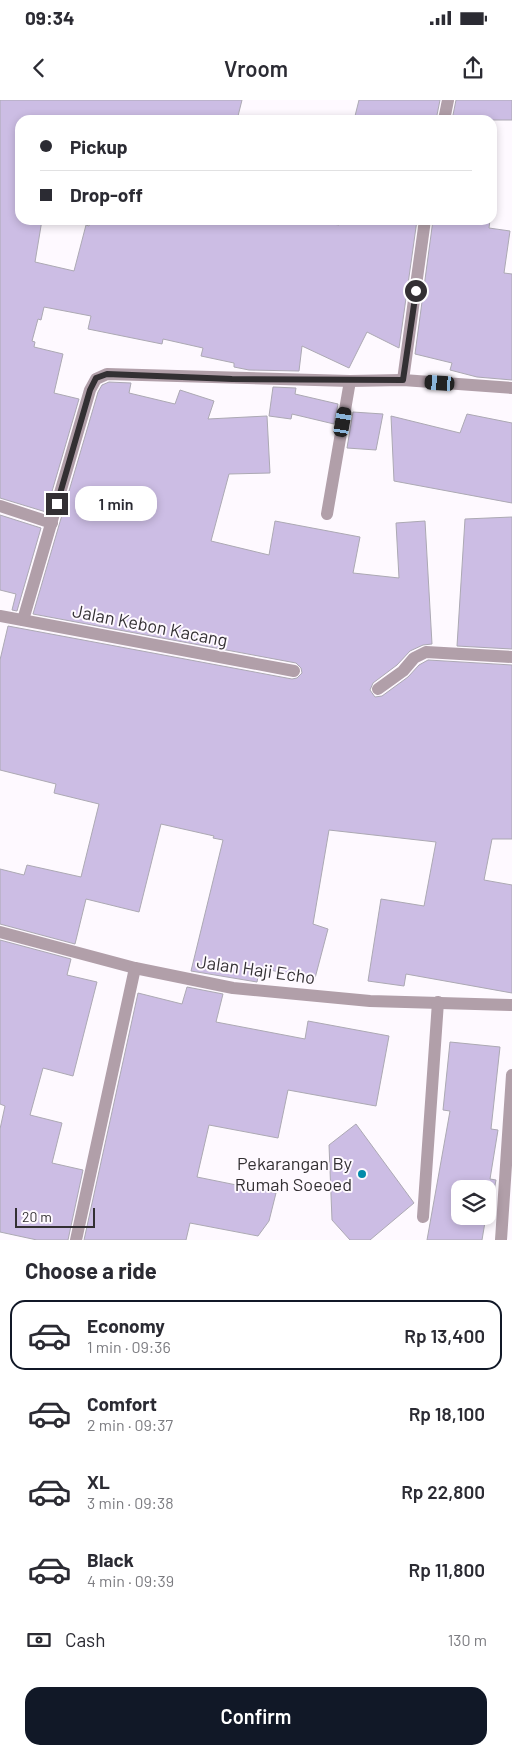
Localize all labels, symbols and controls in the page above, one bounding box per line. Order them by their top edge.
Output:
text: 09:34 [25,6,75,29]
icon: back [25,54,53,82]
icon: share [459,54,487,82]
text: Vroom [224,55,288,81]
text: Pickup [70,135,128,158]
text: Drop-off [70,183,143,206]
route start [405,280,427,302]
car [424,374,455,392]
car [333,406,352,438]
callout: 1 min [74,486,157,522]
route end [46,493,68,515]
text: 1 min [99,494,133,513]
street label: Jalan Kebon Kacang [71,599,230,651]
street label: Jalan Haji Echo [195,950,317,988]
place label: Pekarangan By Rumah Soeoed [235,1152,352,1195]
marker: Pekarangan By Rumah Soeoed [356,1168,368,1180]
map controls [451,1180,496,1225]
button: layers [451,1180,496,1225]
scale bar [15,1205,95,1228]
text: 20 m [22,1208,52,1225]
text: Choose a ride [25,1257,157,1283]
icon: car [27,1313,72,1358]
text: Economy [87,1314,165,1337]
text: Rp 13,400 [404,1324,485,1347]
text: 1 min · 09:36 [87,1337,171,1356]
icon: car [27,1391,72,1436]
text: Comfort [87,1392,157,1415]
text: Rp 18,100 [409,1402,485,1425]
text: 2 min · 09:37 [87,1415,173,1434]
icon: car [27,1469,72,1514]
text: XL [87,1470,110,1493]
text: Rp 22,800 [401,1480,485,1503]
text: 3 min · 09:38 [87,1493,174,1512]
icon: car [27,1547,72,1592]
text: Black [87,1548,134,1571]
text: Rp 11,800 [409,1558,485,1581]
text: 4 min · 09:39 [87,1571,174,1590]
icon: cash [25,1626,53,1654]
text: Cash [65,1628,106,1651]
text: 130 m [448,1630,487,1649]
button: Confirm [25,1687,487,1745]

